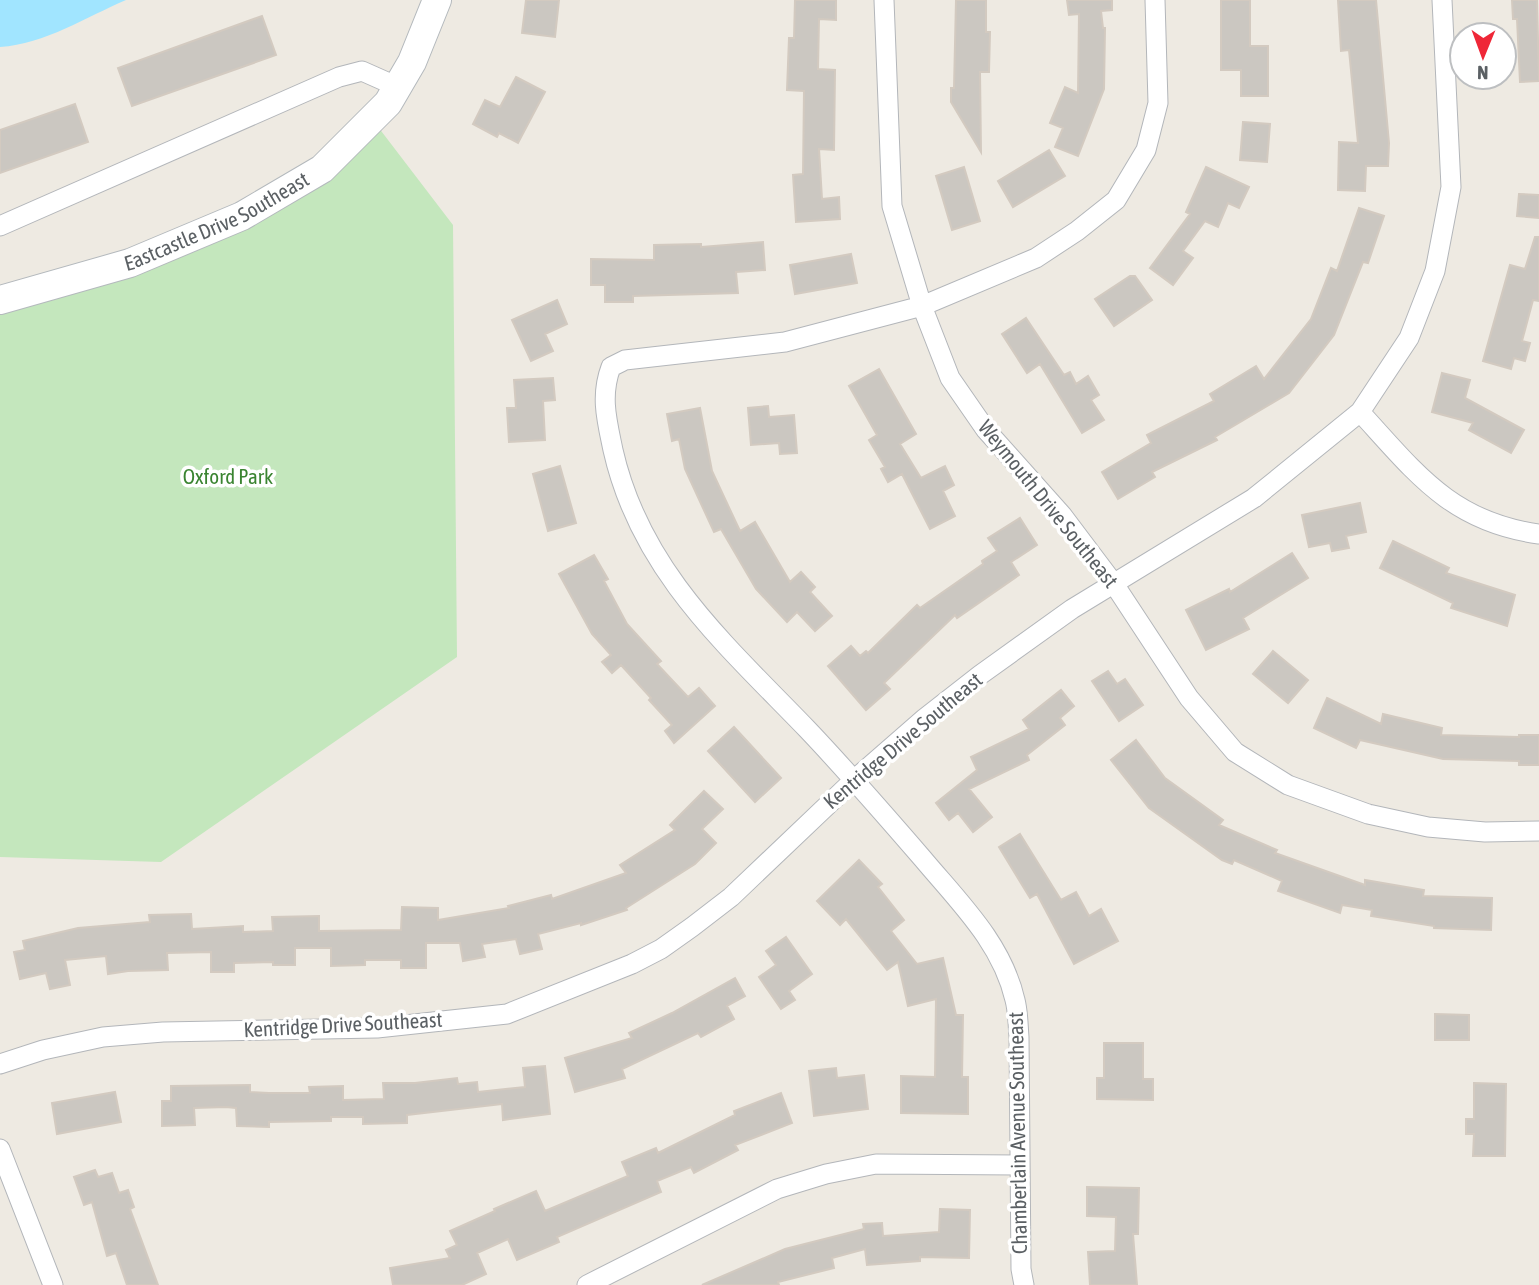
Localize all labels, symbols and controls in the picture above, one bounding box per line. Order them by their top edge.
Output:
north arrow [1448,21,1518,91]
text: N [1477,62,1489,84]
street label: Eastcastle Drive Southeast [121,167,313,275]
street label: Weymouth Drive Southeast [974,415,1124,592]
park label: Oxford Park [183,464,273,488]
street label: Kentridge Drive Southeast [818,667,986,813]
street label: Kentridge Drive Southeast [243,1007,443,1041]
street label: Chamberlain Avenue Southeast [1003,1012,1031,1254]

